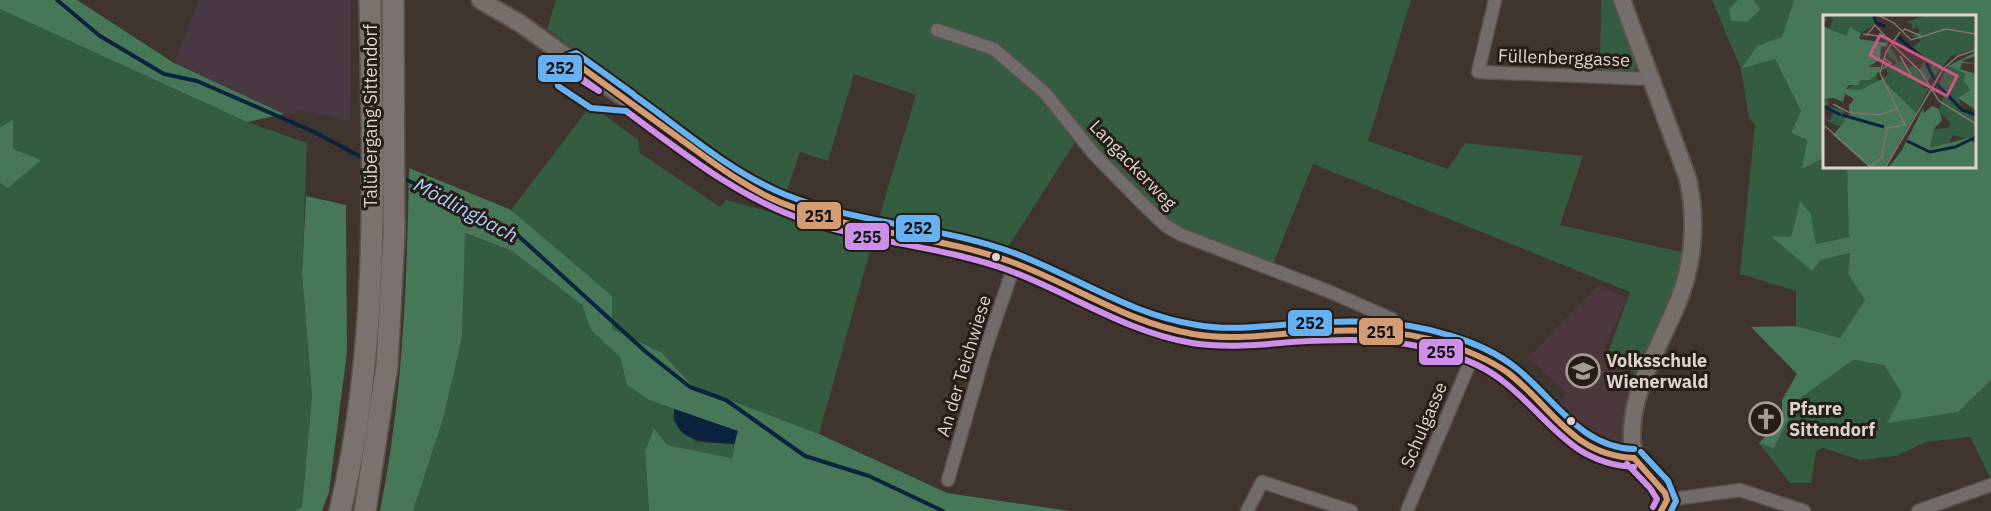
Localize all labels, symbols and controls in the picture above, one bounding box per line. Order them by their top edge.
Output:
inset map [1823,15,1976,168]
street label: Talübergang Sittendorf [359,24,382,208]
street label: Füllenberggasse [1498,44,1631,71]
line badge: 252 [537,54,583,83]
text: 252 [546,58,574,78]
street label: Langackerweg [1085,115,1182,215]
water label: Mödlingbach [409,171,523,248]
line badge: 251 [796,201,842,230]
text: 251 [805,206,834,226]
line badge: 252 [895,214,941,243]
text: 252 [904,218,932,238]
line badge: 255 [844,222,890,251]
text: 255 [853,227,882,247]
unlabelled marker [990,251,1002,263]
street label: An der Teichwiese [931,292,996,439]
line badge: 252 [1287,309,1333,337]
text: 252 [1296,313,1324,333]
line badge: 251 [1358,317,1404,346]
text: 251 [1367,322,1396,342]
line badge: 255 [1418,338,1464,366]
text: 255 [1427,342,1456,362]
place label: Volksschule Wienerwald [1606,349,1709,393]
school or university icon: Volksschule Wienerwald [1565,353,1601,389]
street label: Schulgasse [1395,378,1452,471]
place label: Pfarre Sittendorf [1789,397,1875,441]
church icon: Pfarre Sittendorf [1748,401,1784,437]
unlabelled marker [1565,415,1577,427]

